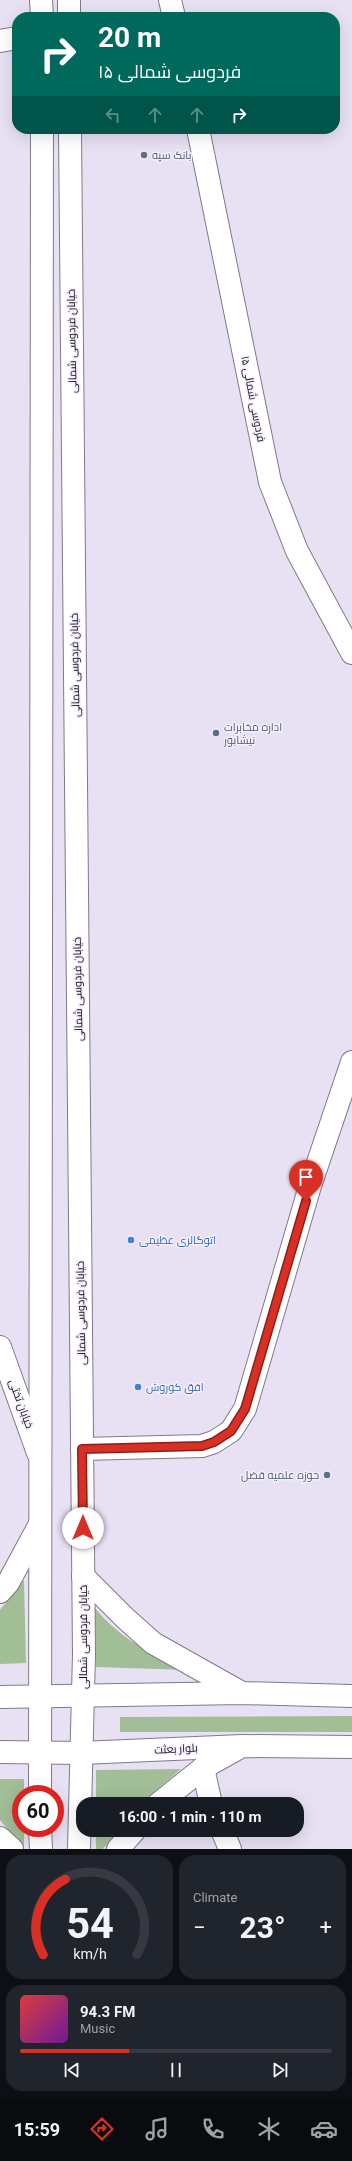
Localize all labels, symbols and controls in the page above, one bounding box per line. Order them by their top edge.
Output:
text: 20 m [98,21,161,54]
icon: right [32,28,84,80]
text: فردوسی شمالی ۱۵ [98,61,241,82]
icon: left [102,104,124,126]
icon: ahead [144,104,166,126]
icon: ahead [186,104,208,126]
icon: right [228,104,250,126]
place label: بانک سپه [152,149,192,162]
marker: بانک سپه [139,150,149,160]
street label: خیابان فردوسی شمالی [65,289,79,393]
street label: فردوسی شمالی ۱۵ [238,355,268,443]
street label: خیابان فردوسی شمالی [68,613,82,717]
place label: اداره مخابرات نیشابور [223,721,282,747]
marker: اداره مخابرات نیشابور [211,728,221,738]
street label: خیابان فردوسی شمالی [71,937,85,1041]
pin [289,1160,323,1201]
icon: arrive [295,1166,317,1188]
place label: اتوگالری عظیمی [139,1234,216,1247]
marker: اتوگالری عظیمی [126,1235,136,1245]
street label: خیابان فردوسی شمالی [74,1261,88,1365]
street label: خیابان تختی [6,1378,36,1430]
place label: افق کوروش [146,1381,204,1394]
marker: افق کوروش [133,1382,143,1392]
place label: حوزه علمیه فضل [241,1469,319,1482]
marker: حوزه علمیه فضل [322,1470,332,1480]
position arrow [62,1507,104,1549]
street label: خیابان فردوسی شمالی [77,1585,90,1689]
street label: بلوار بعثت [154,1741,198,1757]
speed limit sign: 60 [12,1785,64,1837]
text: 16:00 · 1 min · 110 m [119,1808,261,1826]
text: Climate [193,1890,237,1905]
text: 54 [66,1899,113,1948]
text: 23° [239,1910,286,1945]
text: − [193,1915,206,1940]
text: + [320,1915,332,1940]
text: km/h [73,1946,106,1962]
text: 94.3 FM [80,2003,135,2021]
text: Music [80,2021,115,2036]
icon: previous [61,2059,83,2081]
icon: pause [165,2059,187,2081]
icon: next [269,2059,291,2081]
icon: directions [88,2115,116,2143]
icon: music [143,2115,171,2143]
icon: phone [199,2115,227,2143]
icon: climate [255,2115,283,2143]
icon: car [310,2115,338,2143]
text: 15:59 [14,2119,60,2140]

